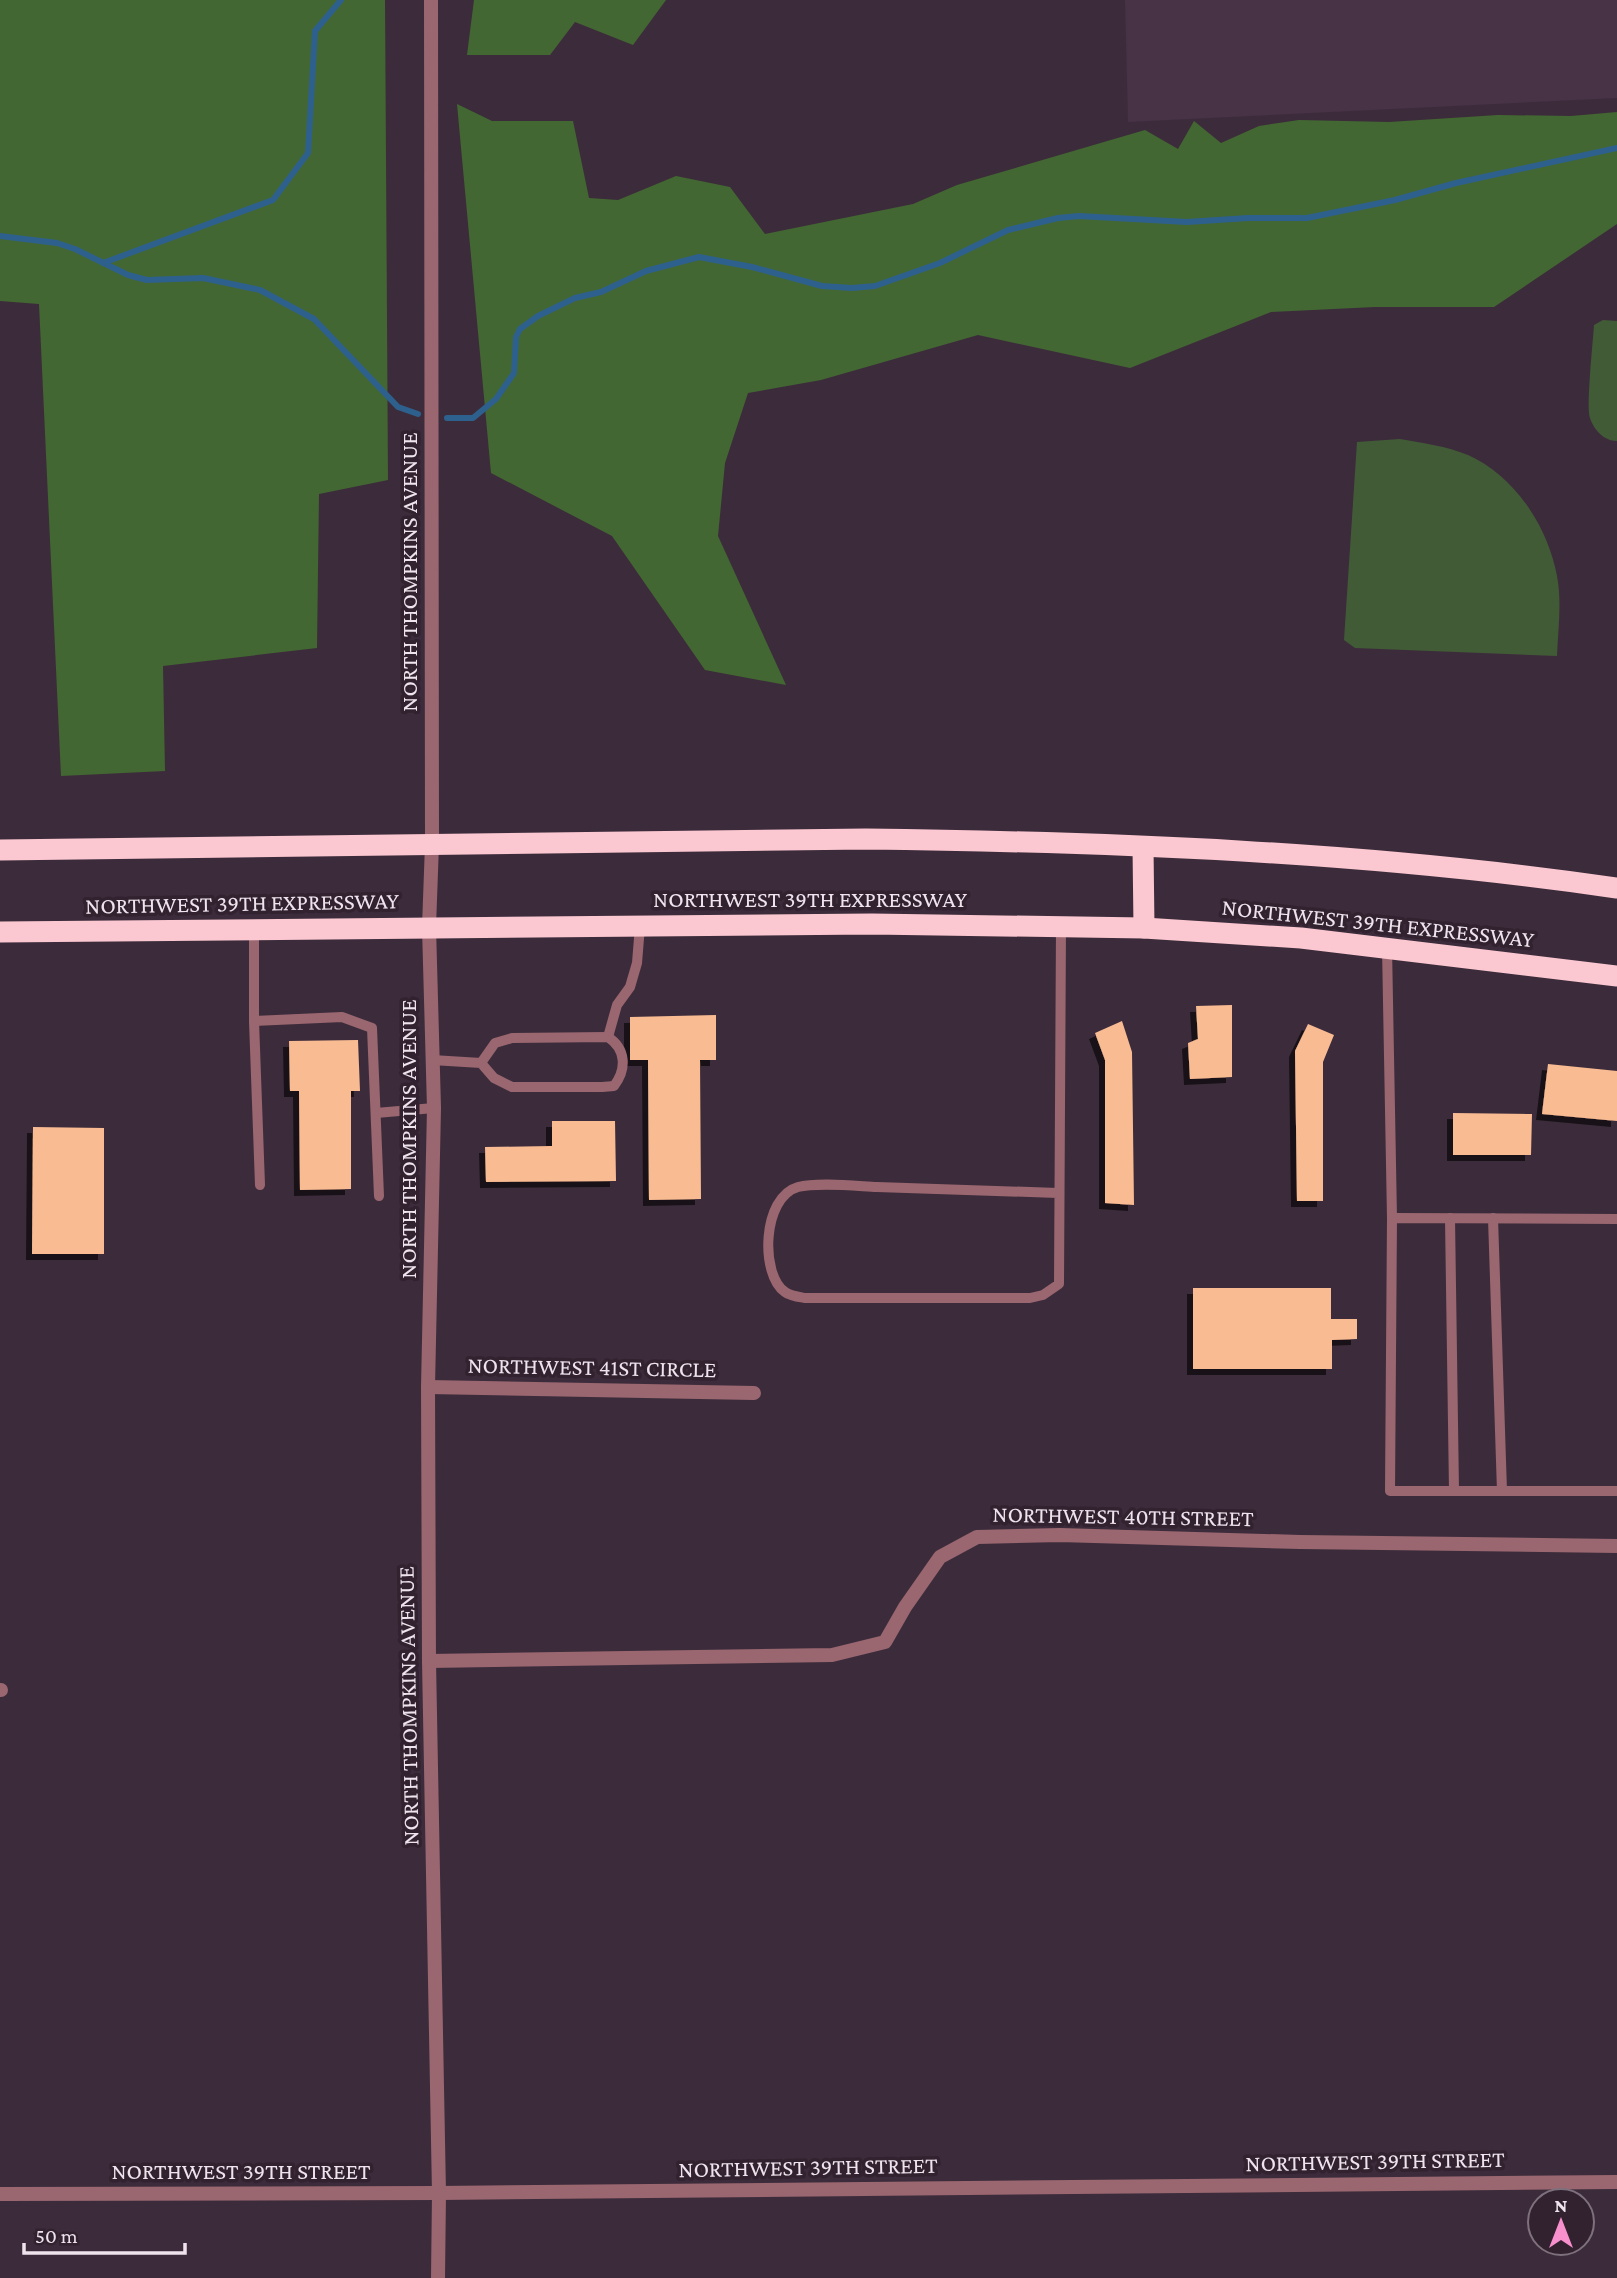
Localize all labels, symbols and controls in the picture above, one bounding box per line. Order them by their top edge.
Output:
street label: NORTH THOMPKINS AVENUE [396,432,422,712]
street label: NORTHWEST 39TH EXPRESSWAY [653,886,968,912]
street label: NORTHWEST 39TH EXPRESSWAY [85,887,400,919]
street label: NORTHWEST 39TH EXPRESSWAY [1221,894,1536,952]
street label: NORTH THOMPKINS AVENUE [395,999,421,1279]
street label: NORTHWEST 41ST CIRCLE [467,1352,717,1382]
street label: NORTHWEST 40TH STREET [992,1501,1254,1531]
street label: NORTH THOMPKINS AVENUE [393,1566,423,1846]
street label: NORTHWEST 39TH STREET [1245,2146,1505,2176]
street label: NORTHWEST 39TH STREET [678,2152,938,2182]
street label: NORTHWEST 39TH STREET [111,2158,371,2184]
north arrow [1526,2187,1596,2257]
text: N [1555,2195,1568,2216]
scale bar [24,2212,186,2256]
text: 50 m [35,2224,78,2248]

